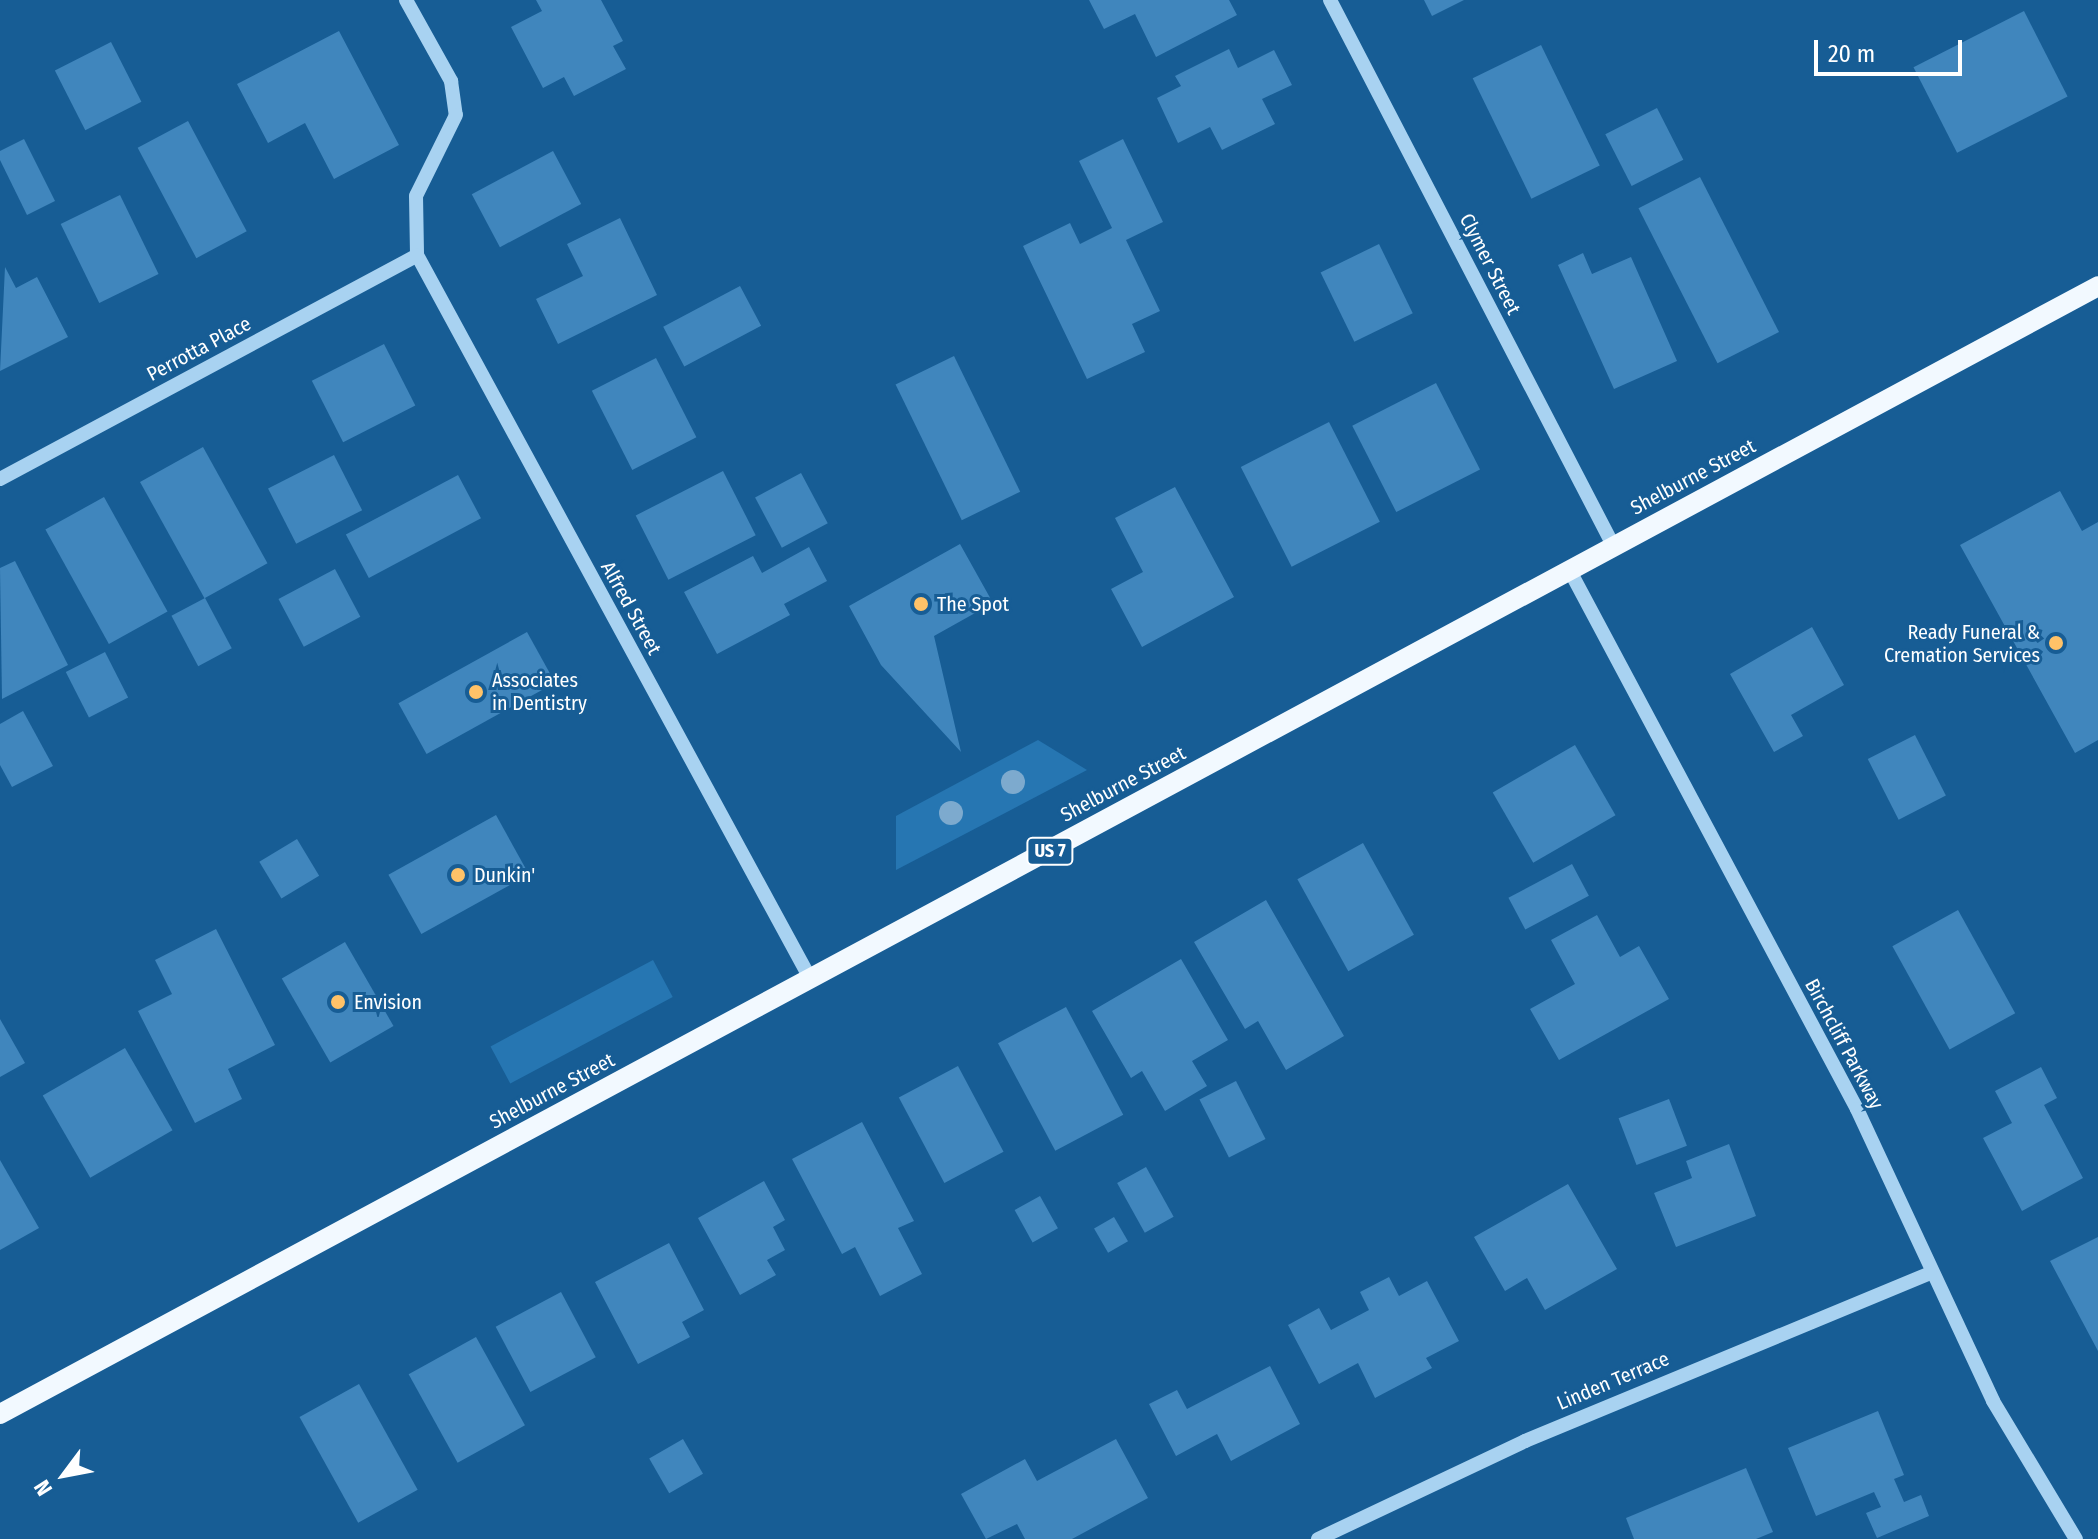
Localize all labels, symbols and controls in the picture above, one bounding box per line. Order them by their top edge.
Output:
scale bar [1818,24,1966,74]
text: 20 m [1828,40,1875,68]
street label: Clymer Street [1454,210,1526,318]
street label: Perrotta Place [143,312,255,386]
street label: Shelburne Street [1626,434,1760,520]
street label: Alfred Street [596,557,666,659]
place label: The Spot [937,592,1009,616]
marker: The Spot [912,595,930,613]
place label: Ready Funeral & Cremation Services [1884,620,2040,667]
marker: Ready Funeral & Cremation Services [2047,634,2065,652]
place label: Associates in Dentistry [492,668,587,715]
marker: Associates in Dentistry [467,683,485,701]
street label: Shelburne Street [1056,741,1190,827]
road number: US 7 [1026,837,1074,865]
place label: Dunkin' [474,863,535,887]
marker: Dunkin' [449,866,467,884]
street label: Birchcliff Parkway [1800,975,1888,1113]
place label: Envision [354,990,422,1014]
marker: Envision [329,993,347,1011]
street label: Shelburne Street [485,1048,619,1134]
street label: Linden Terrace [1553,1347,1673,1415]
north arrow [24,1435,104,1515]
text: N [28,1475,58,1501]

